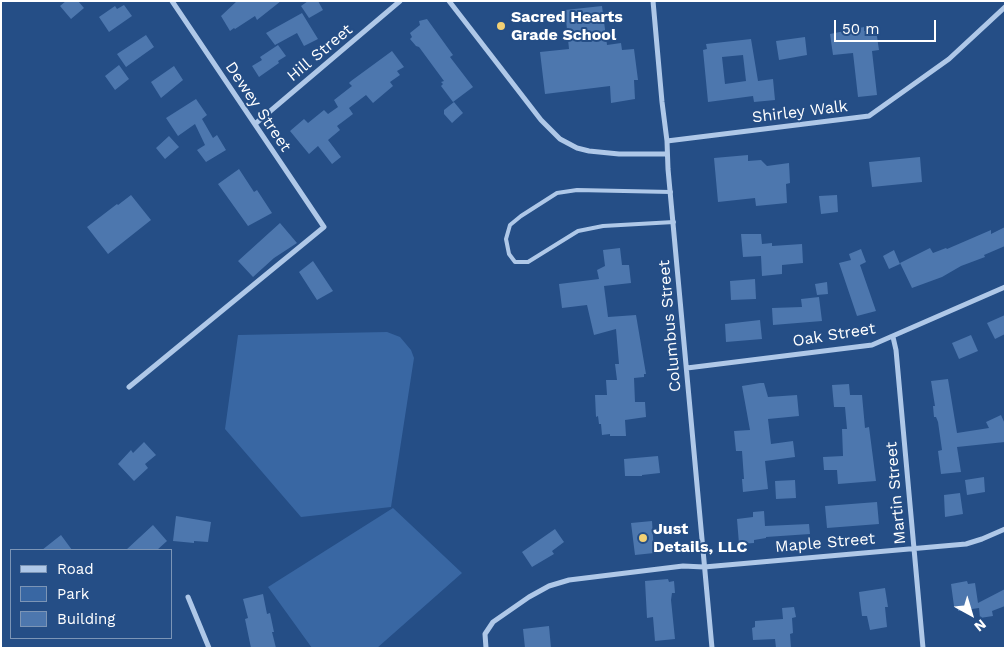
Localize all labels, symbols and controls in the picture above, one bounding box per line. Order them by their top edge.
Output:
place label: Sacred Hearts Grade School [511,7,623,45]
scale bar [836,10,938,42]
street label: Hill Street [283,20,357,86]
marker: Sacred Hearts Grade School [495,20,507,32]
text: 50 m [842,20,879,38]
street label: Dewey Street [221,58,295,156]
street label: Shirley Walk [751,97,849,127]
street label: Columbus Street [655,259,685,393]
street label: Oak Street [791,319,877,351]
street label: Martin Street [882,441,910,545]
place label: Just Details, LLC [653,519,747,557]
street label: Maple Street [774,529,876,557]
marker: Just Details, LLC [637,532,649,544]
legend [10,549,172,639]
text: Road [57,560,94,578]
text: Park [57,585,89,603]
north arrow [946,589,996,639]
text: Building [57,610,115,628]
text: N [971,616,990,635]

